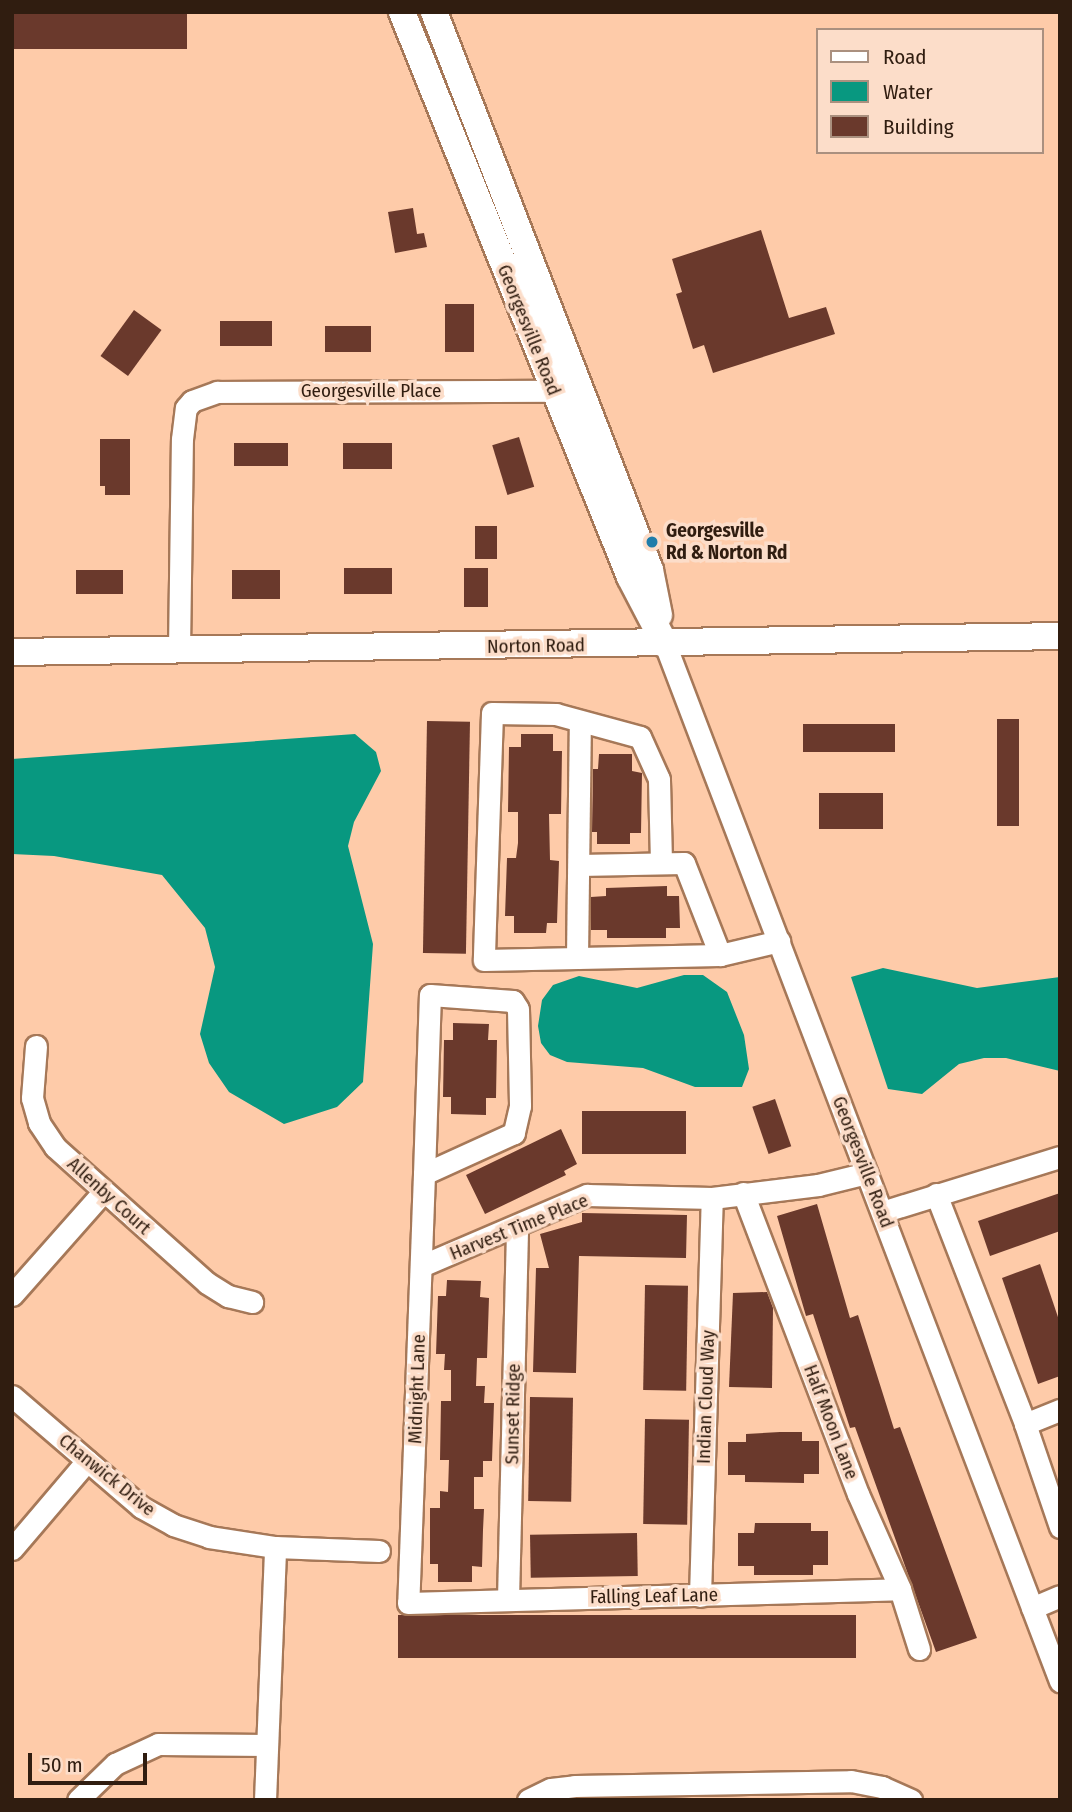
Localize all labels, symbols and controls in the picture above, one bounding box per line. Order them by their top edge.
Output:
legend [816,28,1044,154]
text: Road [883,44,927,70]
text: Water [883,79,933,105]
text: Building [883,114,954,140]
street label: Georgesville Road [492,261,566,399]
street label: Georgesville Place [301,380,441,402]
place label: Georgesville Rd & Norton Rd [666,520,787,564]
marker: Georgesville Rd & Norton Rd [644,534,660,550]
street label: Norton Road [487,634,585,658]
street label: Georgesville Road [827,1093,899,1231]
street label: Allenby Court [63,1153,155,1239]
street label: Harvest Time Place [446,1189,592,1265]
street label: Indian Cloud Way [692,1330,720,1464]
street label: Midnight Lane [404,1334,430,1444]
street label: Half Moon Lane [799,1361,863,1483]
street label: Sunset Ridge [501,1363,525,1465]
street label: Chanwick Drive [54,1429,160,1521]
street label: Falling Leaf Lane [590,1583,718,1609]
scale bar [32,1738,150,1782]
text: 50 m [41,1752,83,1778]

